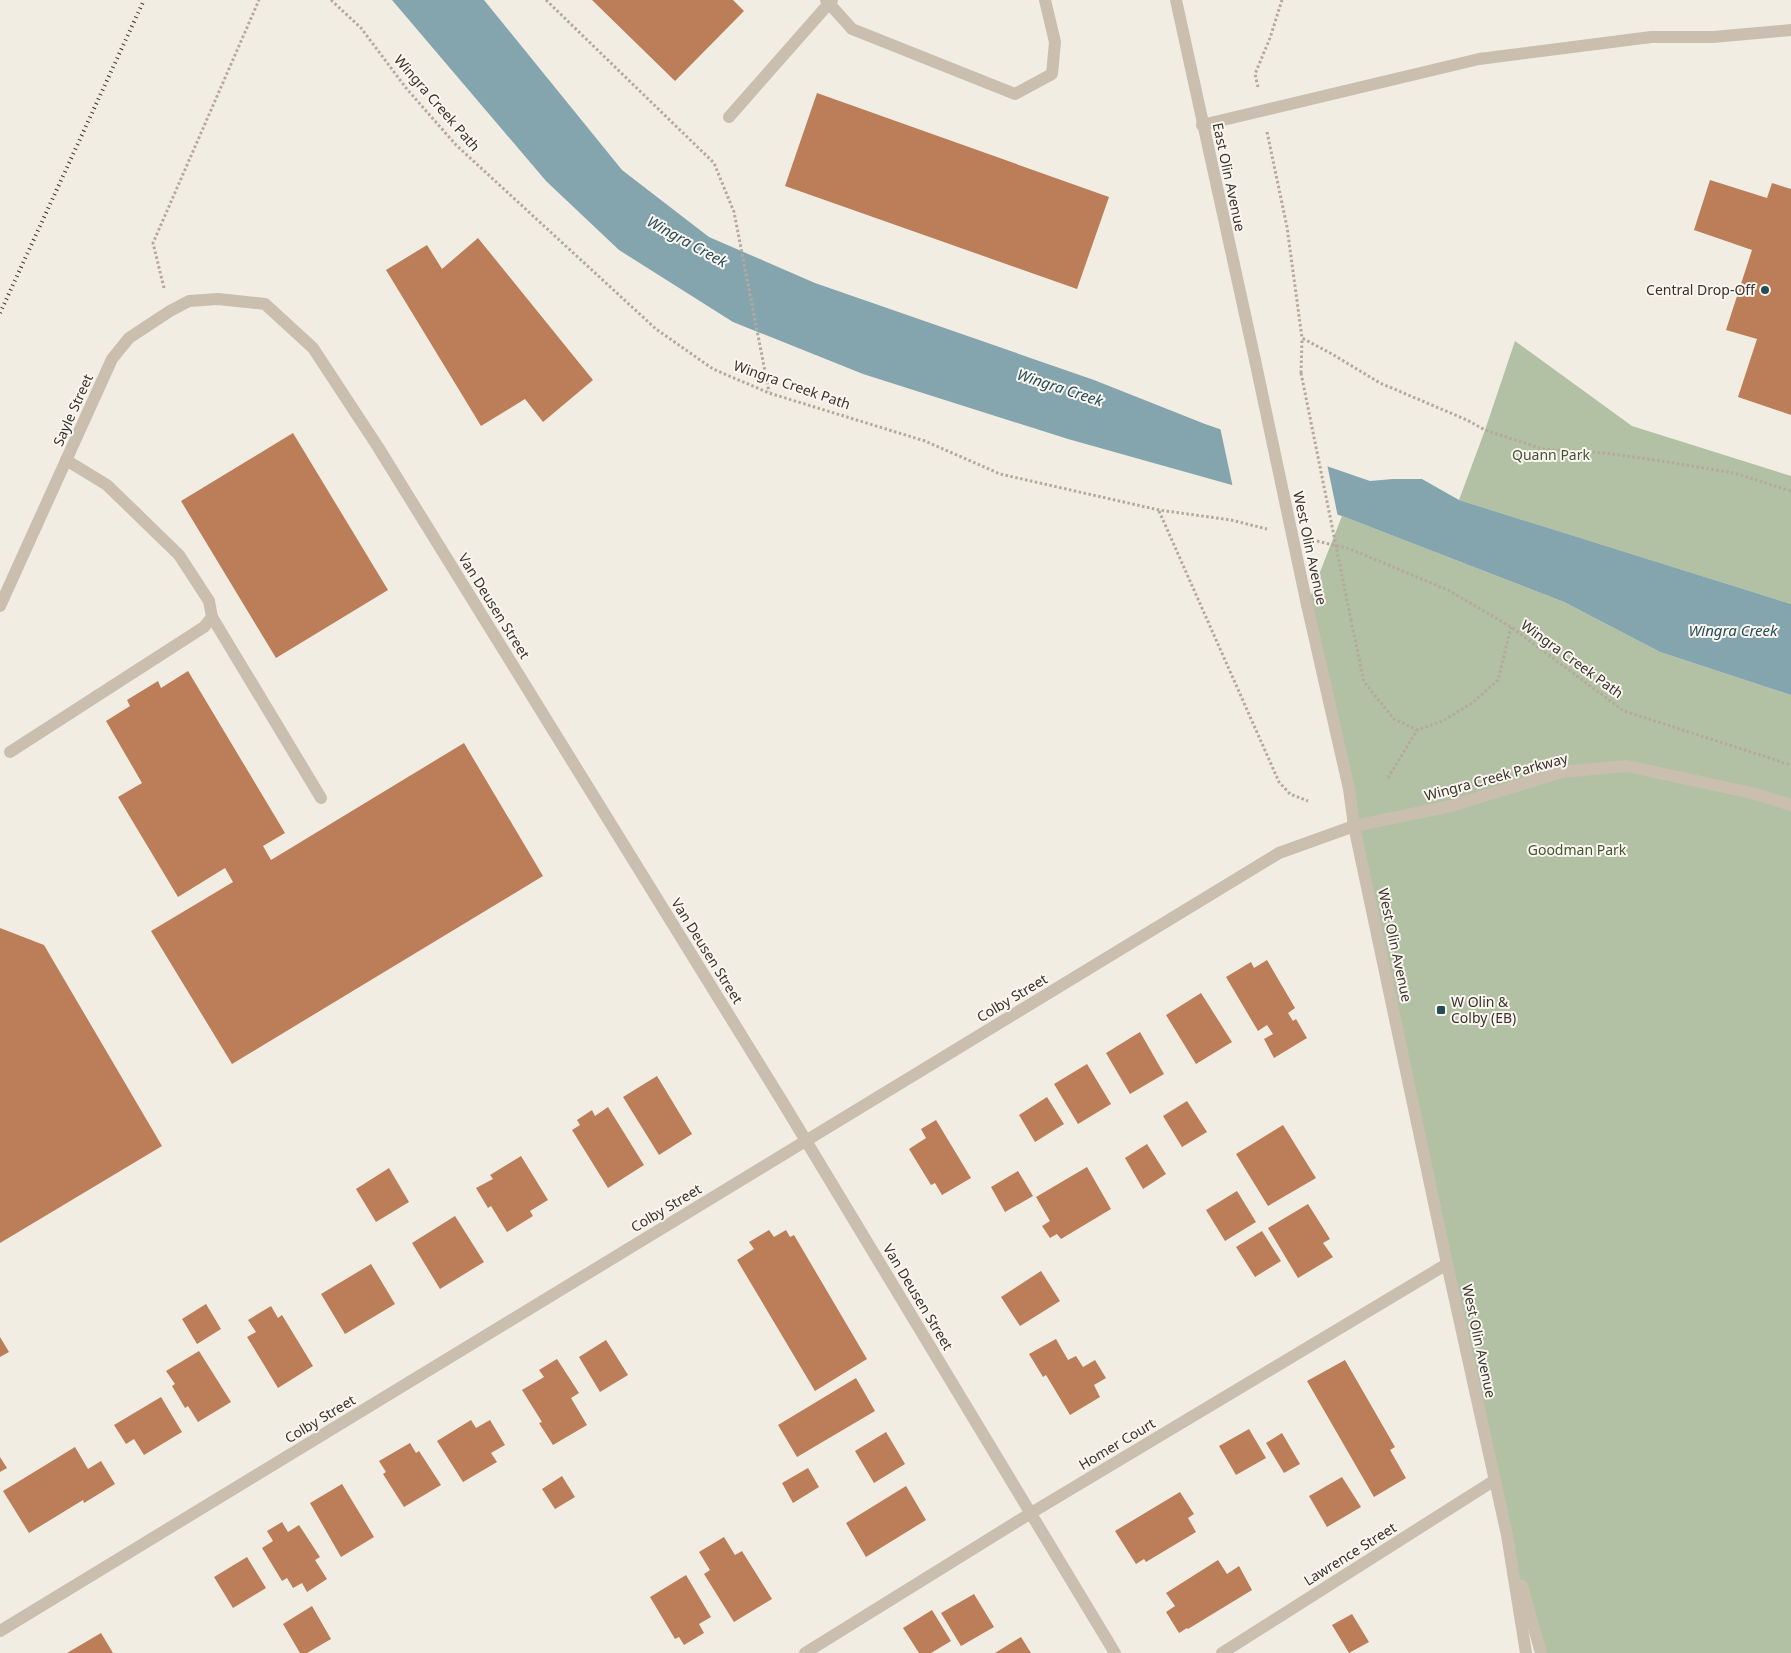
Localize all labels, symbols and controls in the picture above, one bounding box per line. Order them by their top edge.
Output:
street label: Wingra Creek Path [390,50,485,155]
street label: East Olin Avenue [1209,121,1250,233]
water label: Wingra Creek [644,211,732,272]
place label: Central Drop-Off [1646,280,1756,299]
marker: Central Drop-Off [1759,284,1771,296]
street label: Wingra Creek Path [731,356,853,413]
water label: Wingra Creek [1015,364,1106,410]
street label: Sayle Street [48,371,97,449]
park label: Quann Park [1512,445,1591,464]
street label: West Olin Avenue [1289,489,1332,607]
street label: Van Deusen Street [454,549,535,662]
street label: Wingra Creek Path [1517,615,1627,702]
water label: Wingra Creek [1688,620,1778,640]
street label: Wingra Creek Parkway [1422,748,1571,805]
park label: Goodman Park [1528,840,1627,859]
street label: West Olin Avenue [1374,886,1417,1004]
street label: Van Deusen Street [667,894,748,1007]
street label: Colby Street [973,969,1051,1026]
place label: W Olin & Colby (EB) [1451,992,1516,1027]
marker: W Olin & Colby (EB) [1435,1004,1447,1016]
street label: Colby Street [627,1179,705,1236]
street label: Van Deusen Street [879,1240,958,1354]
street label: West Olin Avenue [1458,1282,1501,1400]
street label: Colby Street [281,1390,359,1447]
street label: Homer Court [1075,1413,1159,1474]
street label: Lawrence Street [1300,1518,1400,1590]

